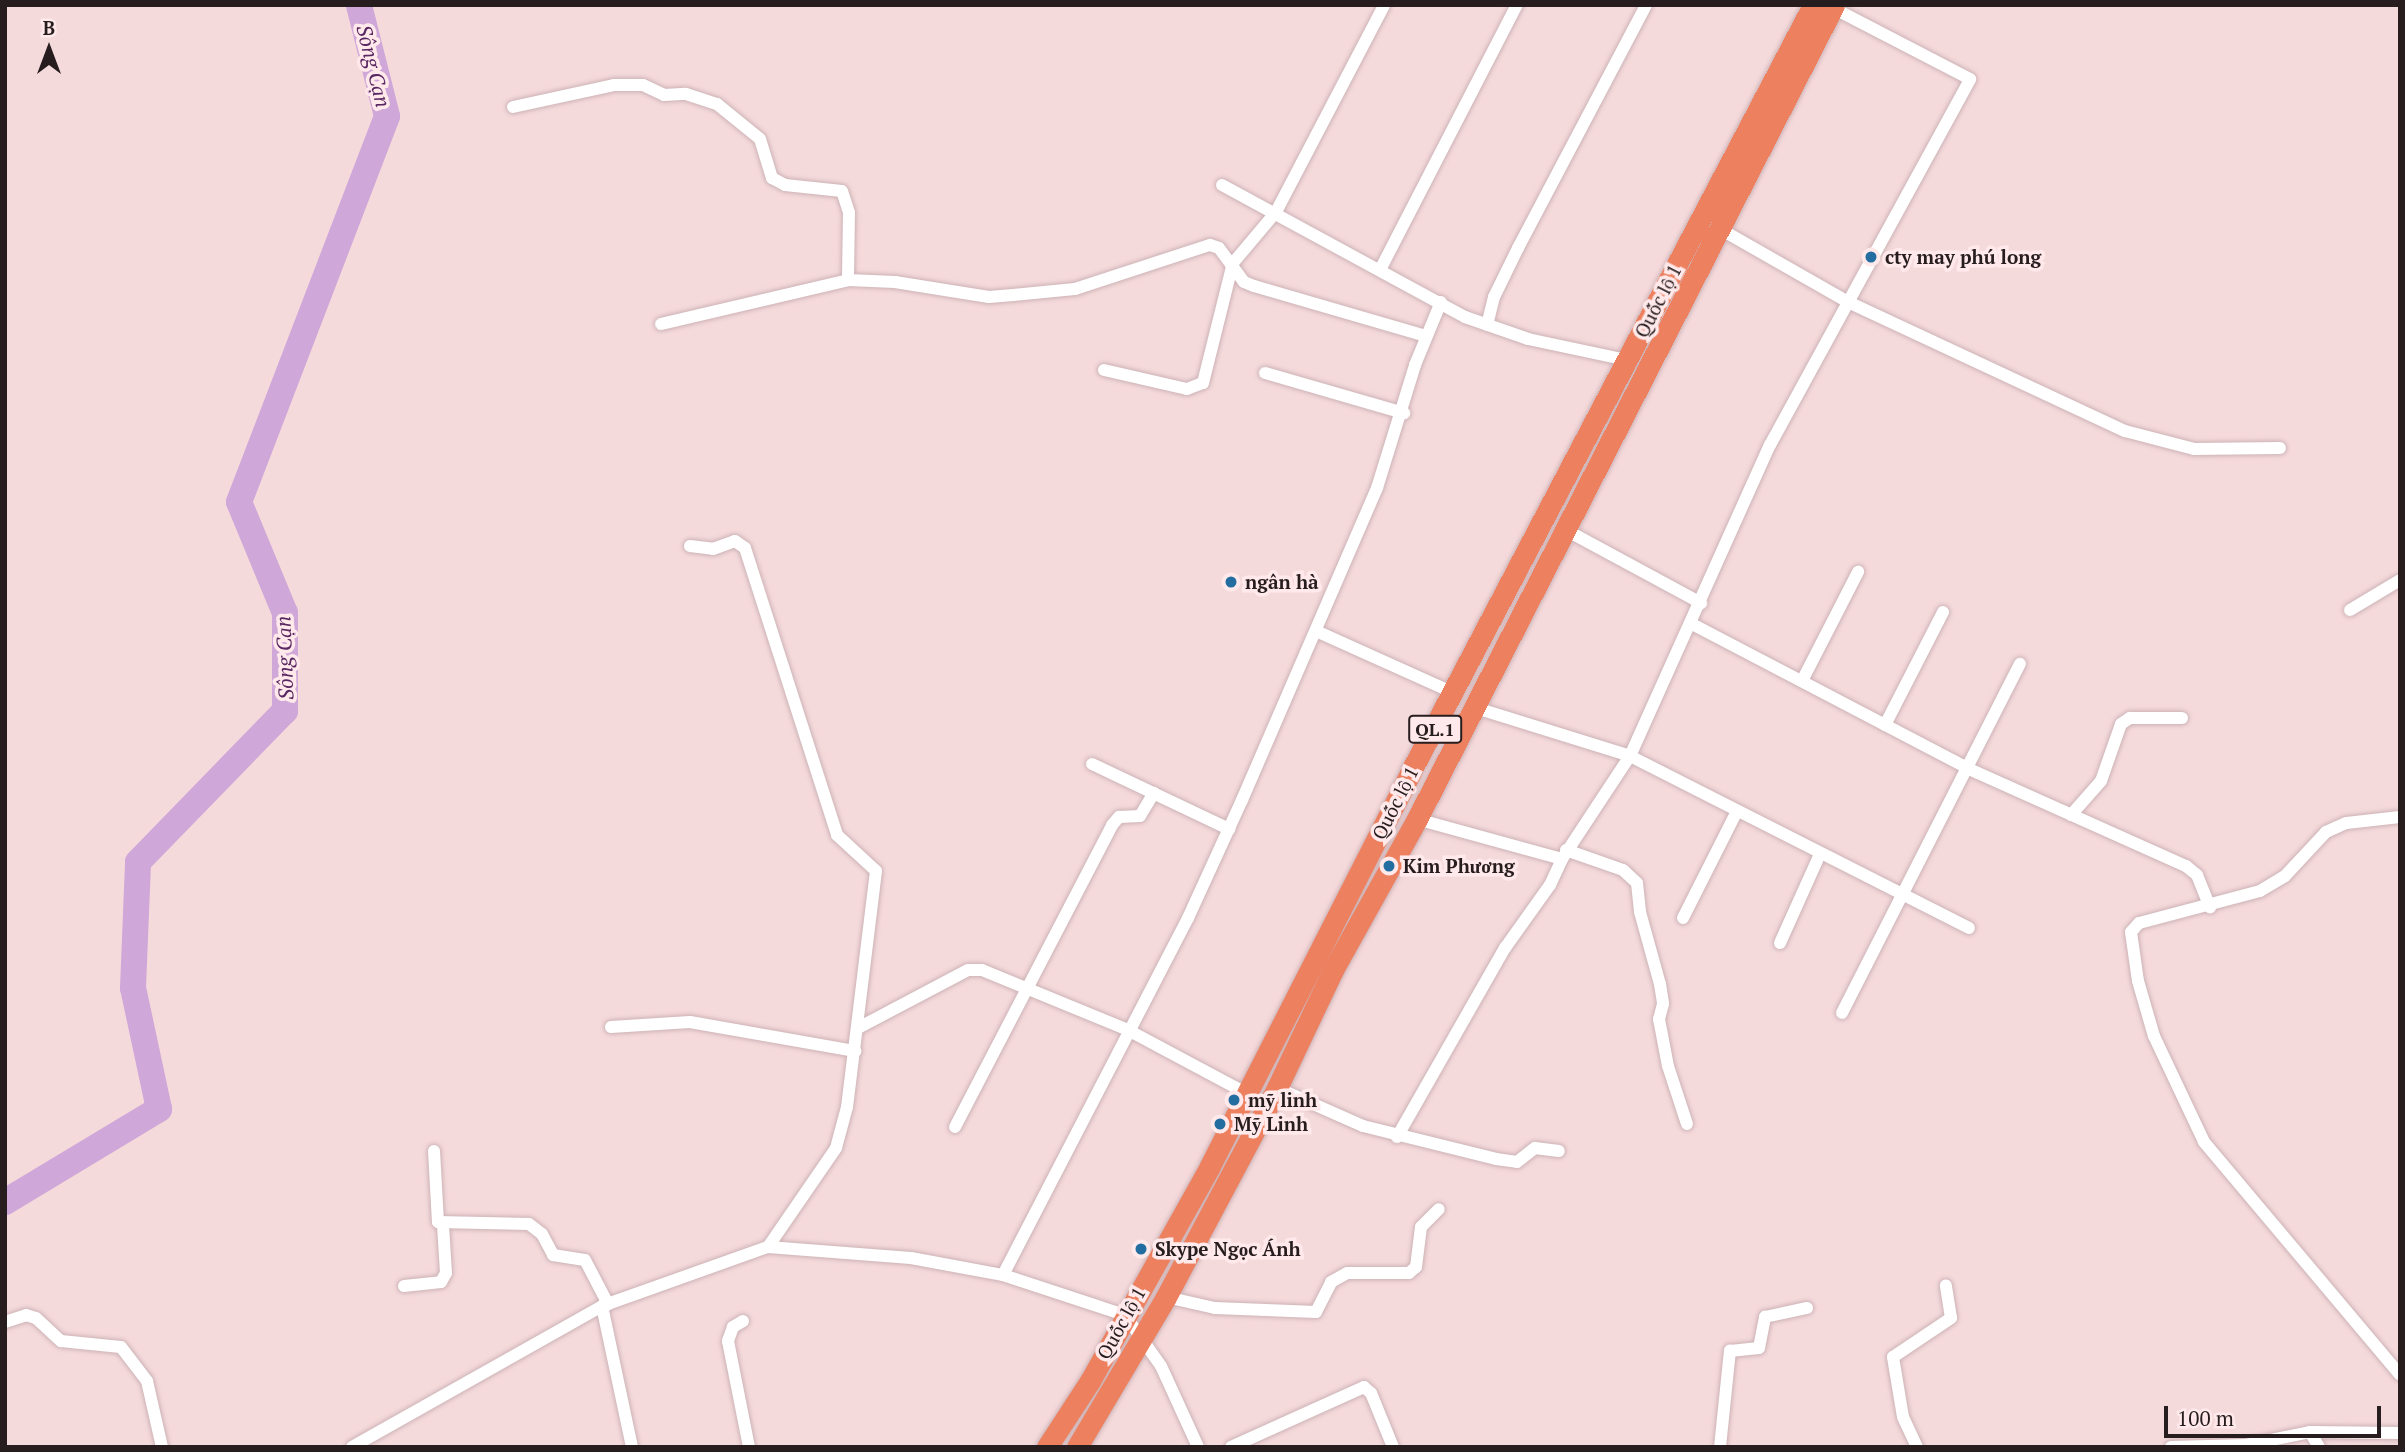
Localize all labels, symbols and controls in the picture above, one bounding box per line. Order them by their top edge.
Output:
north arrow [14,14,84,84]
text: B [43,15,55,40]
water label: Sông Cạn [352,22,396,110]
place label: cty may phú long [1885,246,2041,268]
marker: cty may phú long [1863,249,1879,265]
street label: Quốc lộ 1 [1630,261,1686,341]
place label: ngân hà [1245,571,1319,593]
marker: ngân hà [1223,574,1239,590]
water label: Sông Cạn [270,616,298,700]
road number: QL.1 [1407,714,1463,744]
street label: Quốc lộ 1 [1367,763,1423,843]
place label: Kim Phương [1403,855,1515,877]
marker: Kim Phương [1381,858,1397,874]
place label: mỹ linh [1248,1089,1317,1111]
marker: mỹ linh [1226,1092,1242,1108]
place label: Mỹ Linh [1234,1113,1308,1135]
marker: Mỹ Linh [1212,1116,1228,1132]
place label: Skype Ngọc Ánh [1155,1238,1301,1260]
marker: Skype Ngọc Ánh [1133,1241,1149,1257]
street label: Quốc lộ 1 [1092,1283,1150,1363]
scale bar [2167,1392,2384,1436]
text: 100 m [2177,1404,2234,1432]

